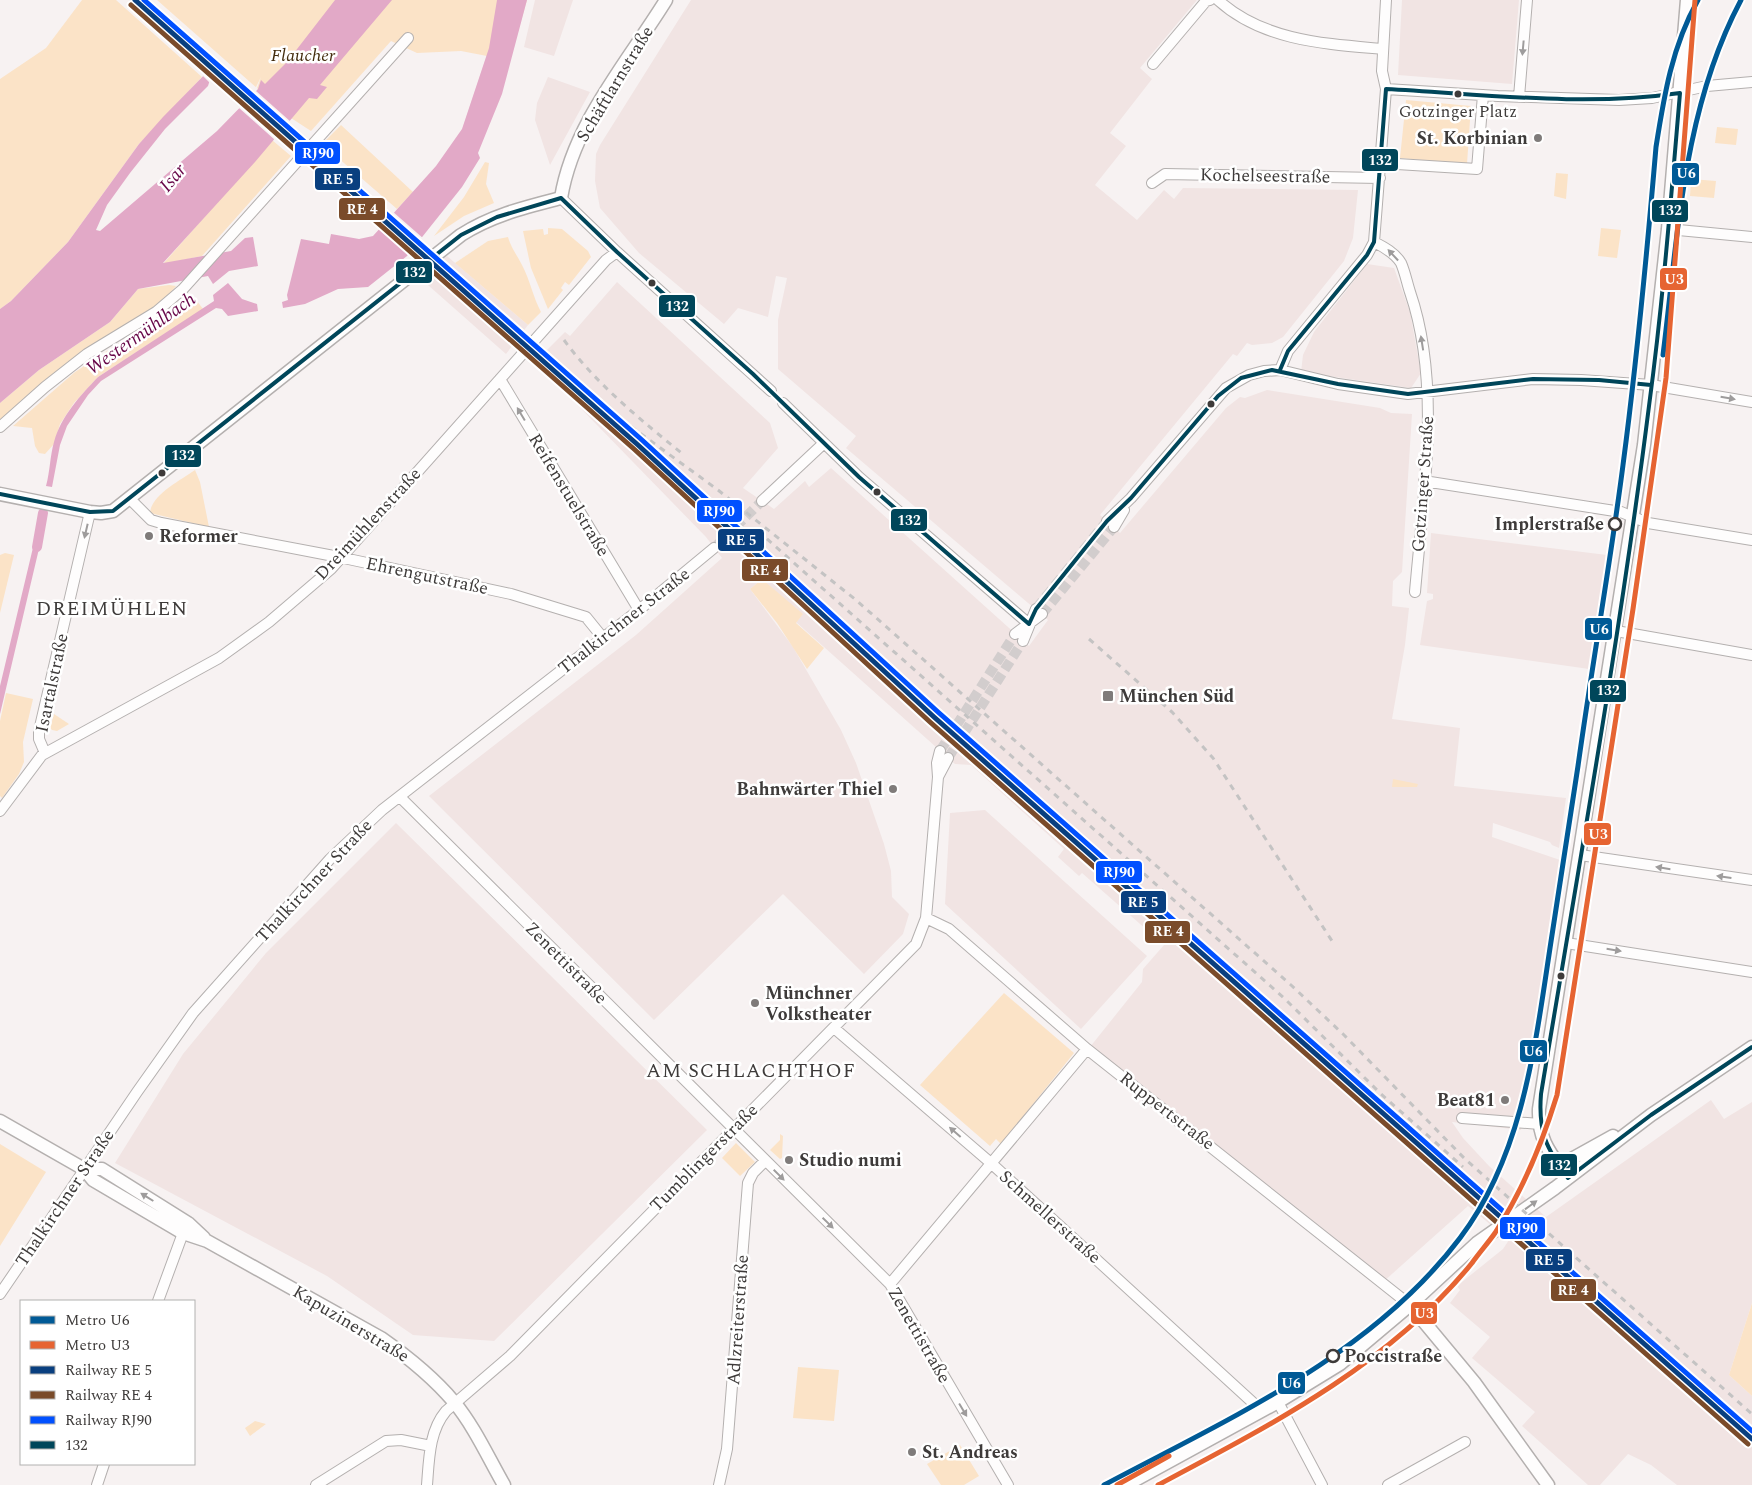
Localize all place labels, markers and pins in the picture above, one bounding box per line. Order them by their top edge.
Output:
marker: Gotzinger Platz [1453,89,1463,99]
place label: Gotzinger Platz [1399,99,1517,125]
place label: St. Korbinian [1416,125,1528,152]
marker: St. Korbinian [1532,132,1544,144]
unlabelled marker [647,278,657,288]
unlabelled marker [1206,399,1216,409]
unlabelled marker [157,468,167,478]
unlabelled marker [872,487,882,497]
place label: Implerstraße [1495,511,1604,538]
marker: Implerstraße [1608,517,1622,531]
place label: Reformer [159,523,238,550]
marker: Reformer [143,530,155,542]
place label: München Süd [1119,683,1235,710]
marker: München Süd [1101,689,1115,703]
place label: Bahnwärter Thiel [736,776,883,803]
marker: Bahnwärter Thiel [887,783,899,795]
unlabelled marker [1556,971,1566,981]
place label: Münchner Volkstheater [765,980,872,1028]
marker: Münchner Volkstheater [749,997,761,1009]
place label: Beat81 [1437,1087,1495,1114]
marker: Beat81 [1499,1094,1511,1106]
place label: Studio numi [799,1147,902,1174]
marker: Studio numi [783,1154,795,1166]
place label: Poccistraße [1344,1343,1442,1370]
marker: Poccistraße [1326,1349,1340,1363]
place label: St. Andreas [922,1439,1018,1466]
marker: St. Andreas [906,1446,918,1458]

